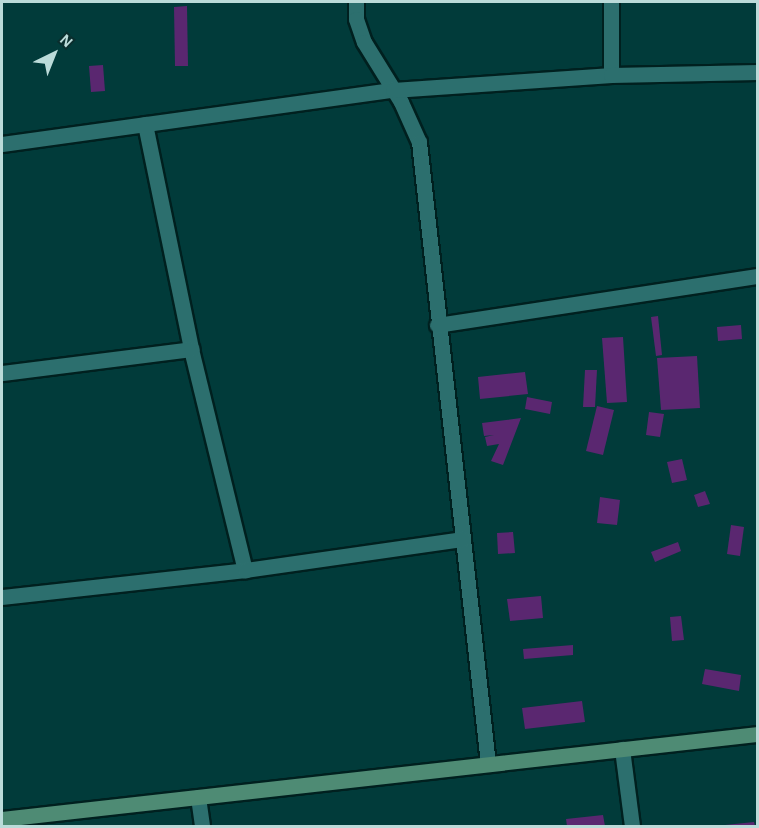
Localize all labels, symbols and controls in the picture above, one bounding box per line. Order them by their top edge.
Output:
north arrow [24,24,84,84]
text: N [57,31,76,50]

